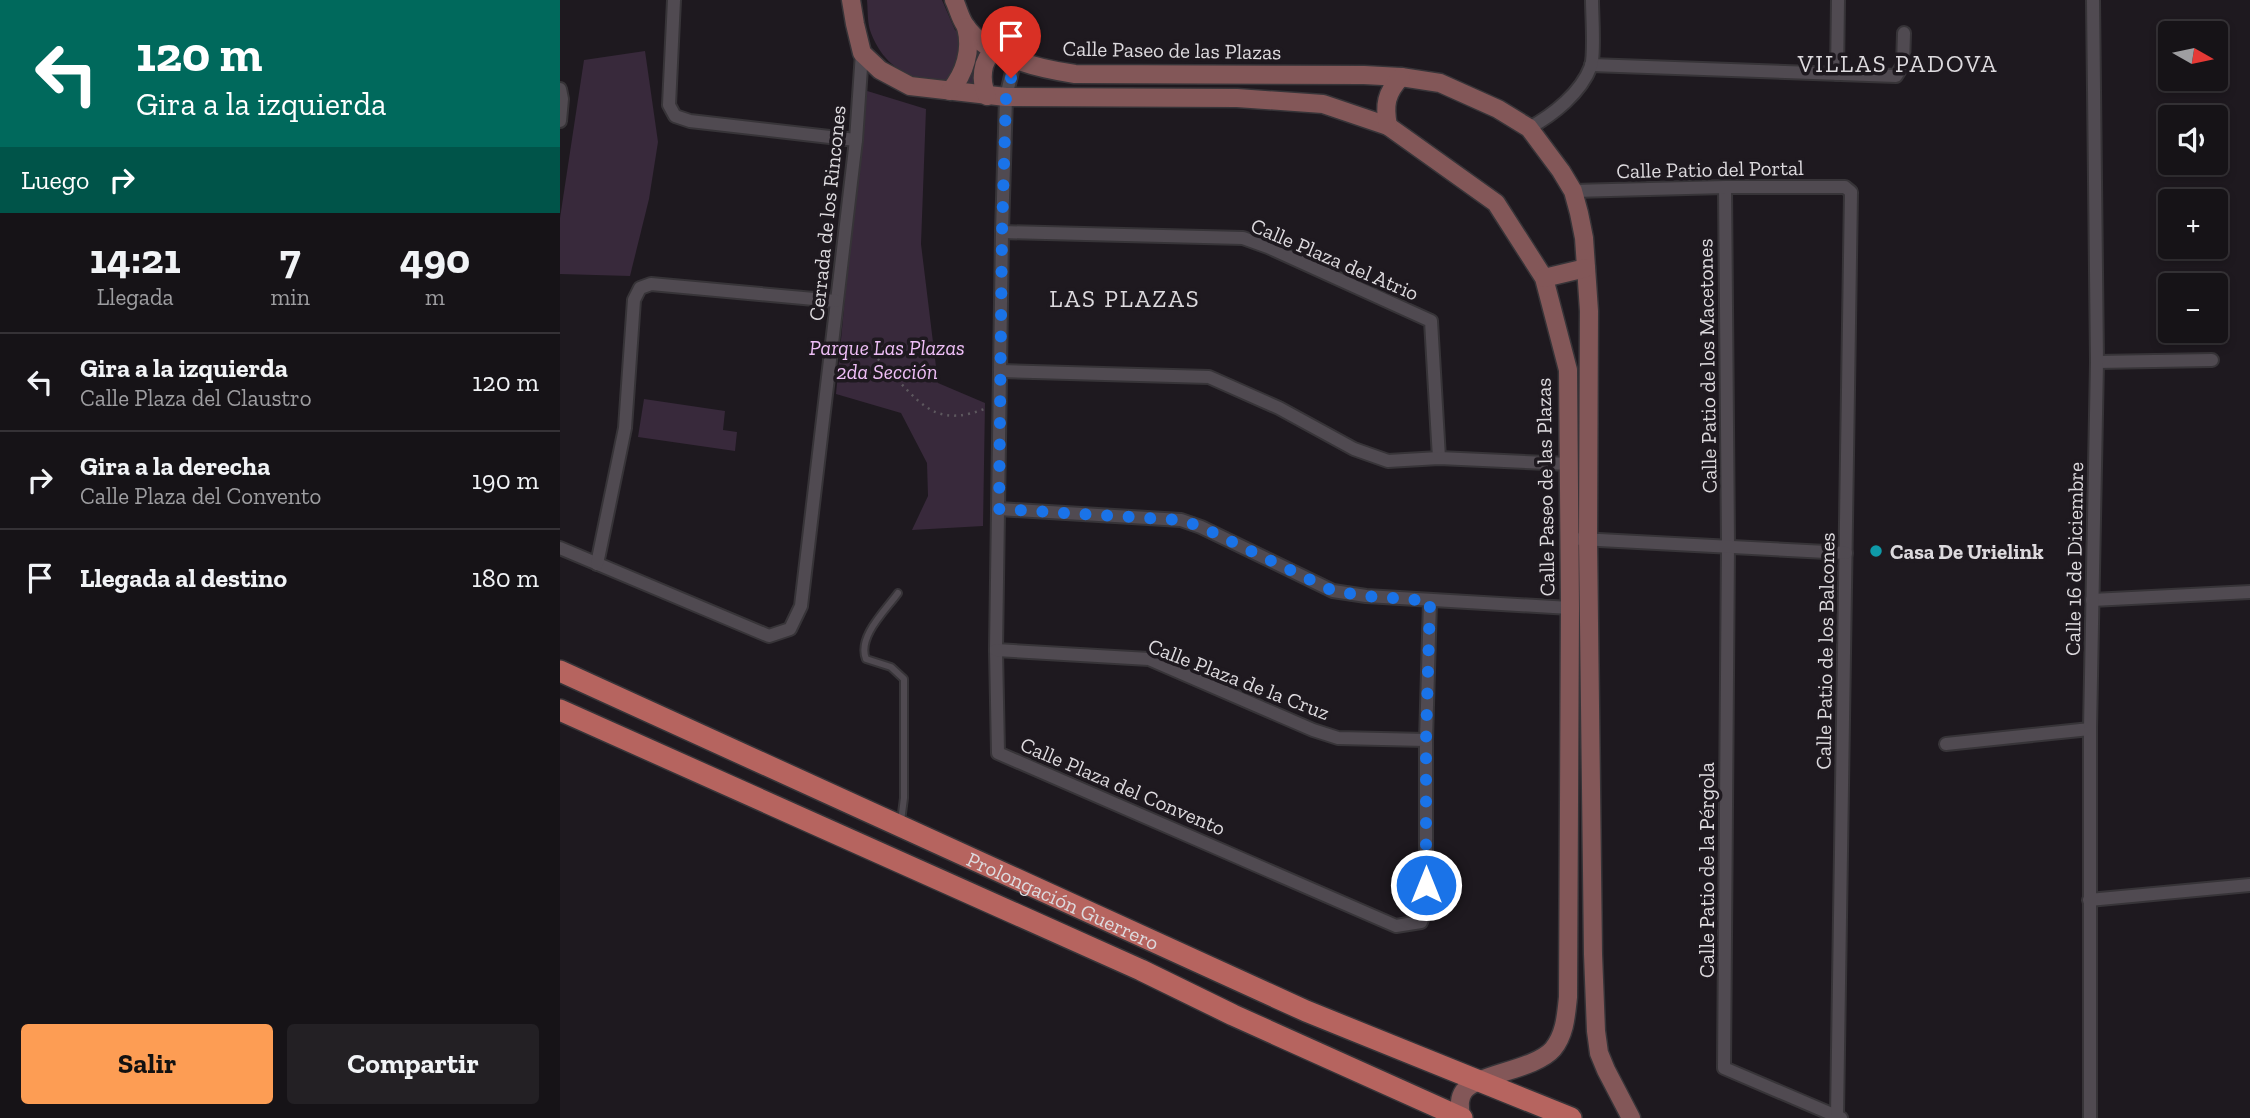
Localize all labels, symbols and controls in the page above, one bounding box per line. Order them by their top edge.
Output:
pin [981,6,1041,78]
icon: arrive [992,17,1030,55]
north arrow [2158,21,2228,91]
map controls [2158,21,2228,343]
text: 120 m [136,25,262,84]
icon: left [21,28,112,119]
street label: Calle Paseo de las Plazas [1062,36,1282,64]
district label: VILLAS PADOVA [1797,49,1998,78]
text: Gira a la izquierda [136,85,387,123]
street label: Cerrada de los Rincones [803,104,851,322]
button: sound [2158,105,2228,175]
street label: Calle Patio del Portal [1616,155,1804,183]
icon: right [103,161,141,199]
text: Luego [21,164,89,196]
button: + [2158,189,2228,259]
street label: Calle Plaza del Atrio [1247,212,1423,306]
text: 14:21 [90,233,181,284]
text: 7 [280,233,301,284]
text: 490 [400,233,470,284]
street label: Calle Patio de los Macetones [1692,238,1722,494]
button: − [2158,273,2228,343]
text: Llegada [97,283,174,311]
text: min [270,283,310,311]
text: m [425,283,445,311]
district label: LAS PLAZAS [1049,284,1201,313]
park label: Parque Las Plazas 2da Sección [809,335,965,384]
text: Gira a la izquierda [80,352,288,384]
icon: left [21,363,59,401]
text: 120 m [472,366,539,398]
street label: Calle Paseo de las Plazas [1531,377,1559,597]
text: Calle Plaza del Claustro [80,384,312,412]
text: Gira a la derecha [80,450,270,482]
icon: right [21,461,59,499]
street label: Calle 16 de Diciembre [2060,462,2088,656]
text: 190 m [472,464,539,496]
text: Calle Plaza del Convento [80,482,321,510]
street label: Calle Patio de los Balcones [1810,532,1840,770]
place label: Casa De Urielink [1890,539,2044,564]
marker: Casa De Urielink [1868,543,1884,559]
icon: arrive [21,559,59,597]
text: Llegada al destino [80,562,287,594]
text: 180 m [472,562,539,594]
street label: Calle Plaza de la Cruz [1145,633,1334,725]
street label: Calle Plaza del Convento [1017,731,1229,841]
street label: Calle Patio de la Pérgola [1694,762,1719,978]
street label: Prolongación Guerrero [963,846,1163,955]
position arrow [1389,848,1463,922]
button: Salir [21,1024,273,1104]
button: Compartir [287,1024,539,1104]

